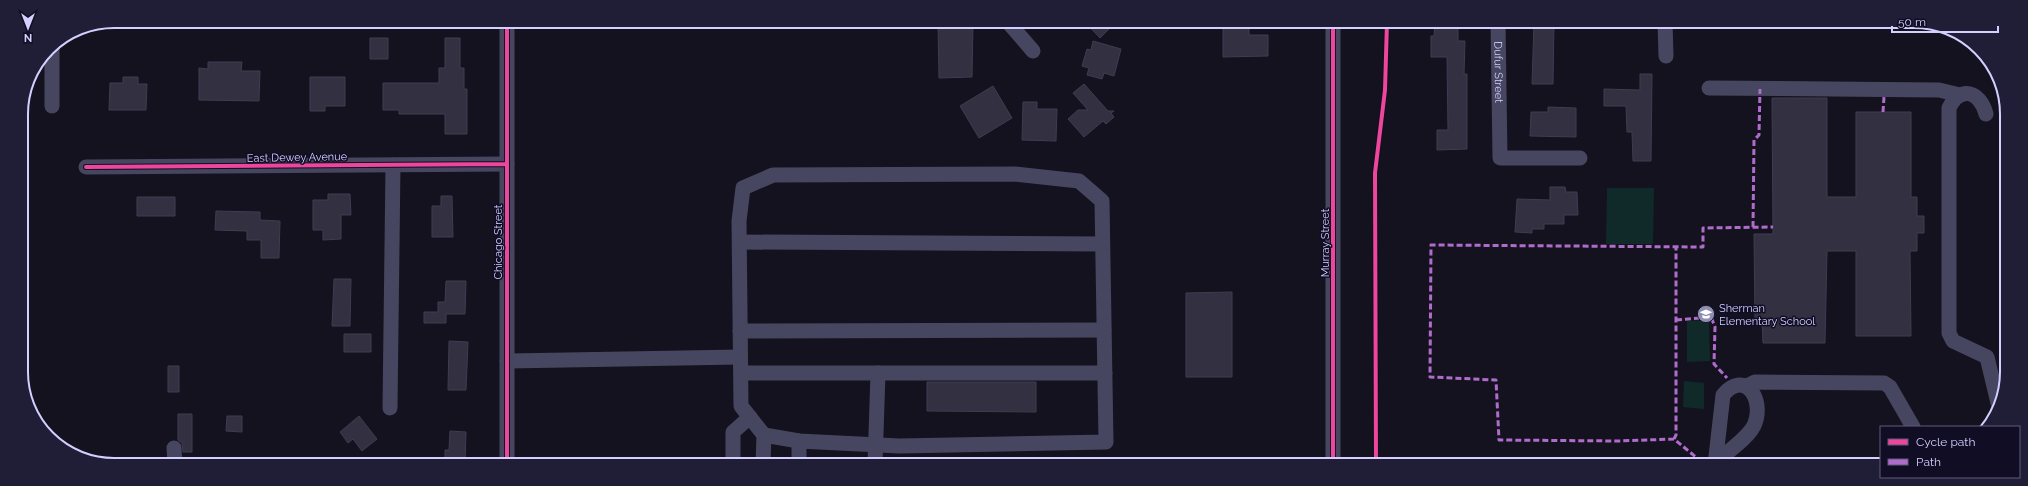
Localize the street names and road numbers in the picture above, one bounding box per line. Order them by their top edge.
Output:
street label: Dufur Street [1491,41,1505,103]
street label: East Dewey Avenue [247,150,348,165]
street label: Chicago Street [492,204,505,280]
street label: Murray Street [1319,208,1332,277]

